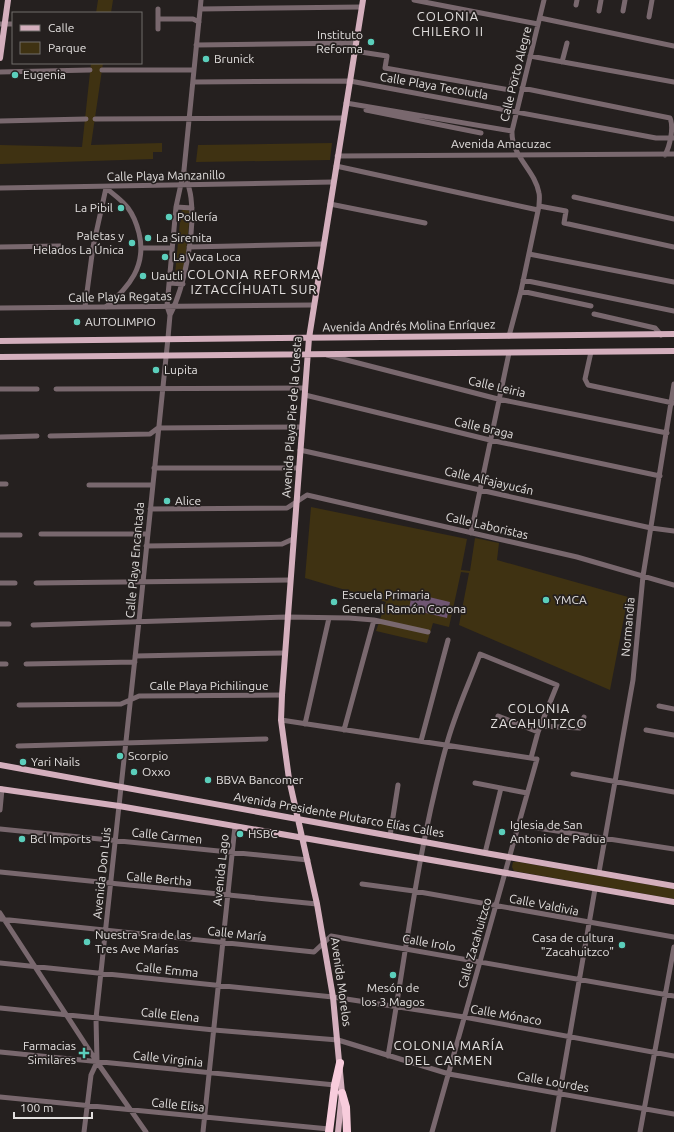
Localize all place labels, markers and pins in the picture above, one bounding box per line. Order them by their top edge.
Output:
place label: Instituto Reforma [316,28,363,55]
marker: Instituto Reforma [366,37,376,47]
place label: Brunick [214,52,254,65]
marker: Brunick [201,54,211,64]
place label: Eugenia [23,68,66,81]
marker: Eugenia [10,70,20,80]
place label: La Pibil [75,201,113,214]
marker: La Pibil [116,203,126,213]
place label: Pollería [177,210,218,223]
marker: Pollería [164,212,174,222]
place label: Paletas y Helados La Única [33,229,124,256]
place label: La Sirenita [156,231,212,244]
marker: La Sirenita [143,233,153,243]
marker: Paletas y Helados La Única [127,238,137,248]
place label: La Vaca Loca [173,250,241,263]
marker: La Vaca Loca [160,252,170,262]
place label: Uautli [151,269,183,282]
marker: Uautli [138,271,148,281]
place label: AUTOLIMPIO [85,315,156,328]
marker: AUTOLIMPIO [72,317,82,327]
place label: Lupita [164,363,198,376]
marker: Lupita [151,365,161,375]
place label: Alice [175,494,201,507]
marker: Alice [162,496,172,506]
place label: Escuela Primaria General Ramón Corona [342,588,466,615]
place label: YMCA [554,593,587,606]
marker: YMCA [541,595,551,605]
marker: Escuela Primaria General Ramón Corona [329,597,339,607]
place label: Scorpio [128,749,168,762]
marker: Scorpio [115,751,125,761]
place label: Yari Nails [31,755,80,768]
marker: Yari Nails [18,757,28,767]
place label: Oxxo [142,765,171,778]
marker: Oxxo [129,767,139,777]
place label: BBVA Bancomer [216,773,304,786]
marker: BBVA Bancomer [203,775,213,785]
place label: Iglesia de San Antonio de Padua [510,818,606,845]
place label: HSBC [248,827,278,840]
marker: Iglesia de San Antonio de Padua [497,827,507,837]
marker: HSBC [235,829,245,839]
place label: Bcl Imports [30,832,91,845]
marker: Bcl Imports [17,834,27,844]
place label: Nuestra Sra de las Tres Ave Marías [95,928,191,955]
place label: Casa de cultura "Zacahuitzco" [532,931,614,958]
marker: Nuestra Sra de las Tres Ave Marías [82,937,92,947]
marker: Casa de cultura "Zacahuitzco" [617,940,627,950]
marker: Mesón de los 3 Magos [388,970,398,980]
place label: Mesón de los 3 Magos [361,981,425,1008]
place label: Farmacias Similares [23,1039,76,1066]
marker: Farmacias Similares [79,1048,89,1058]

